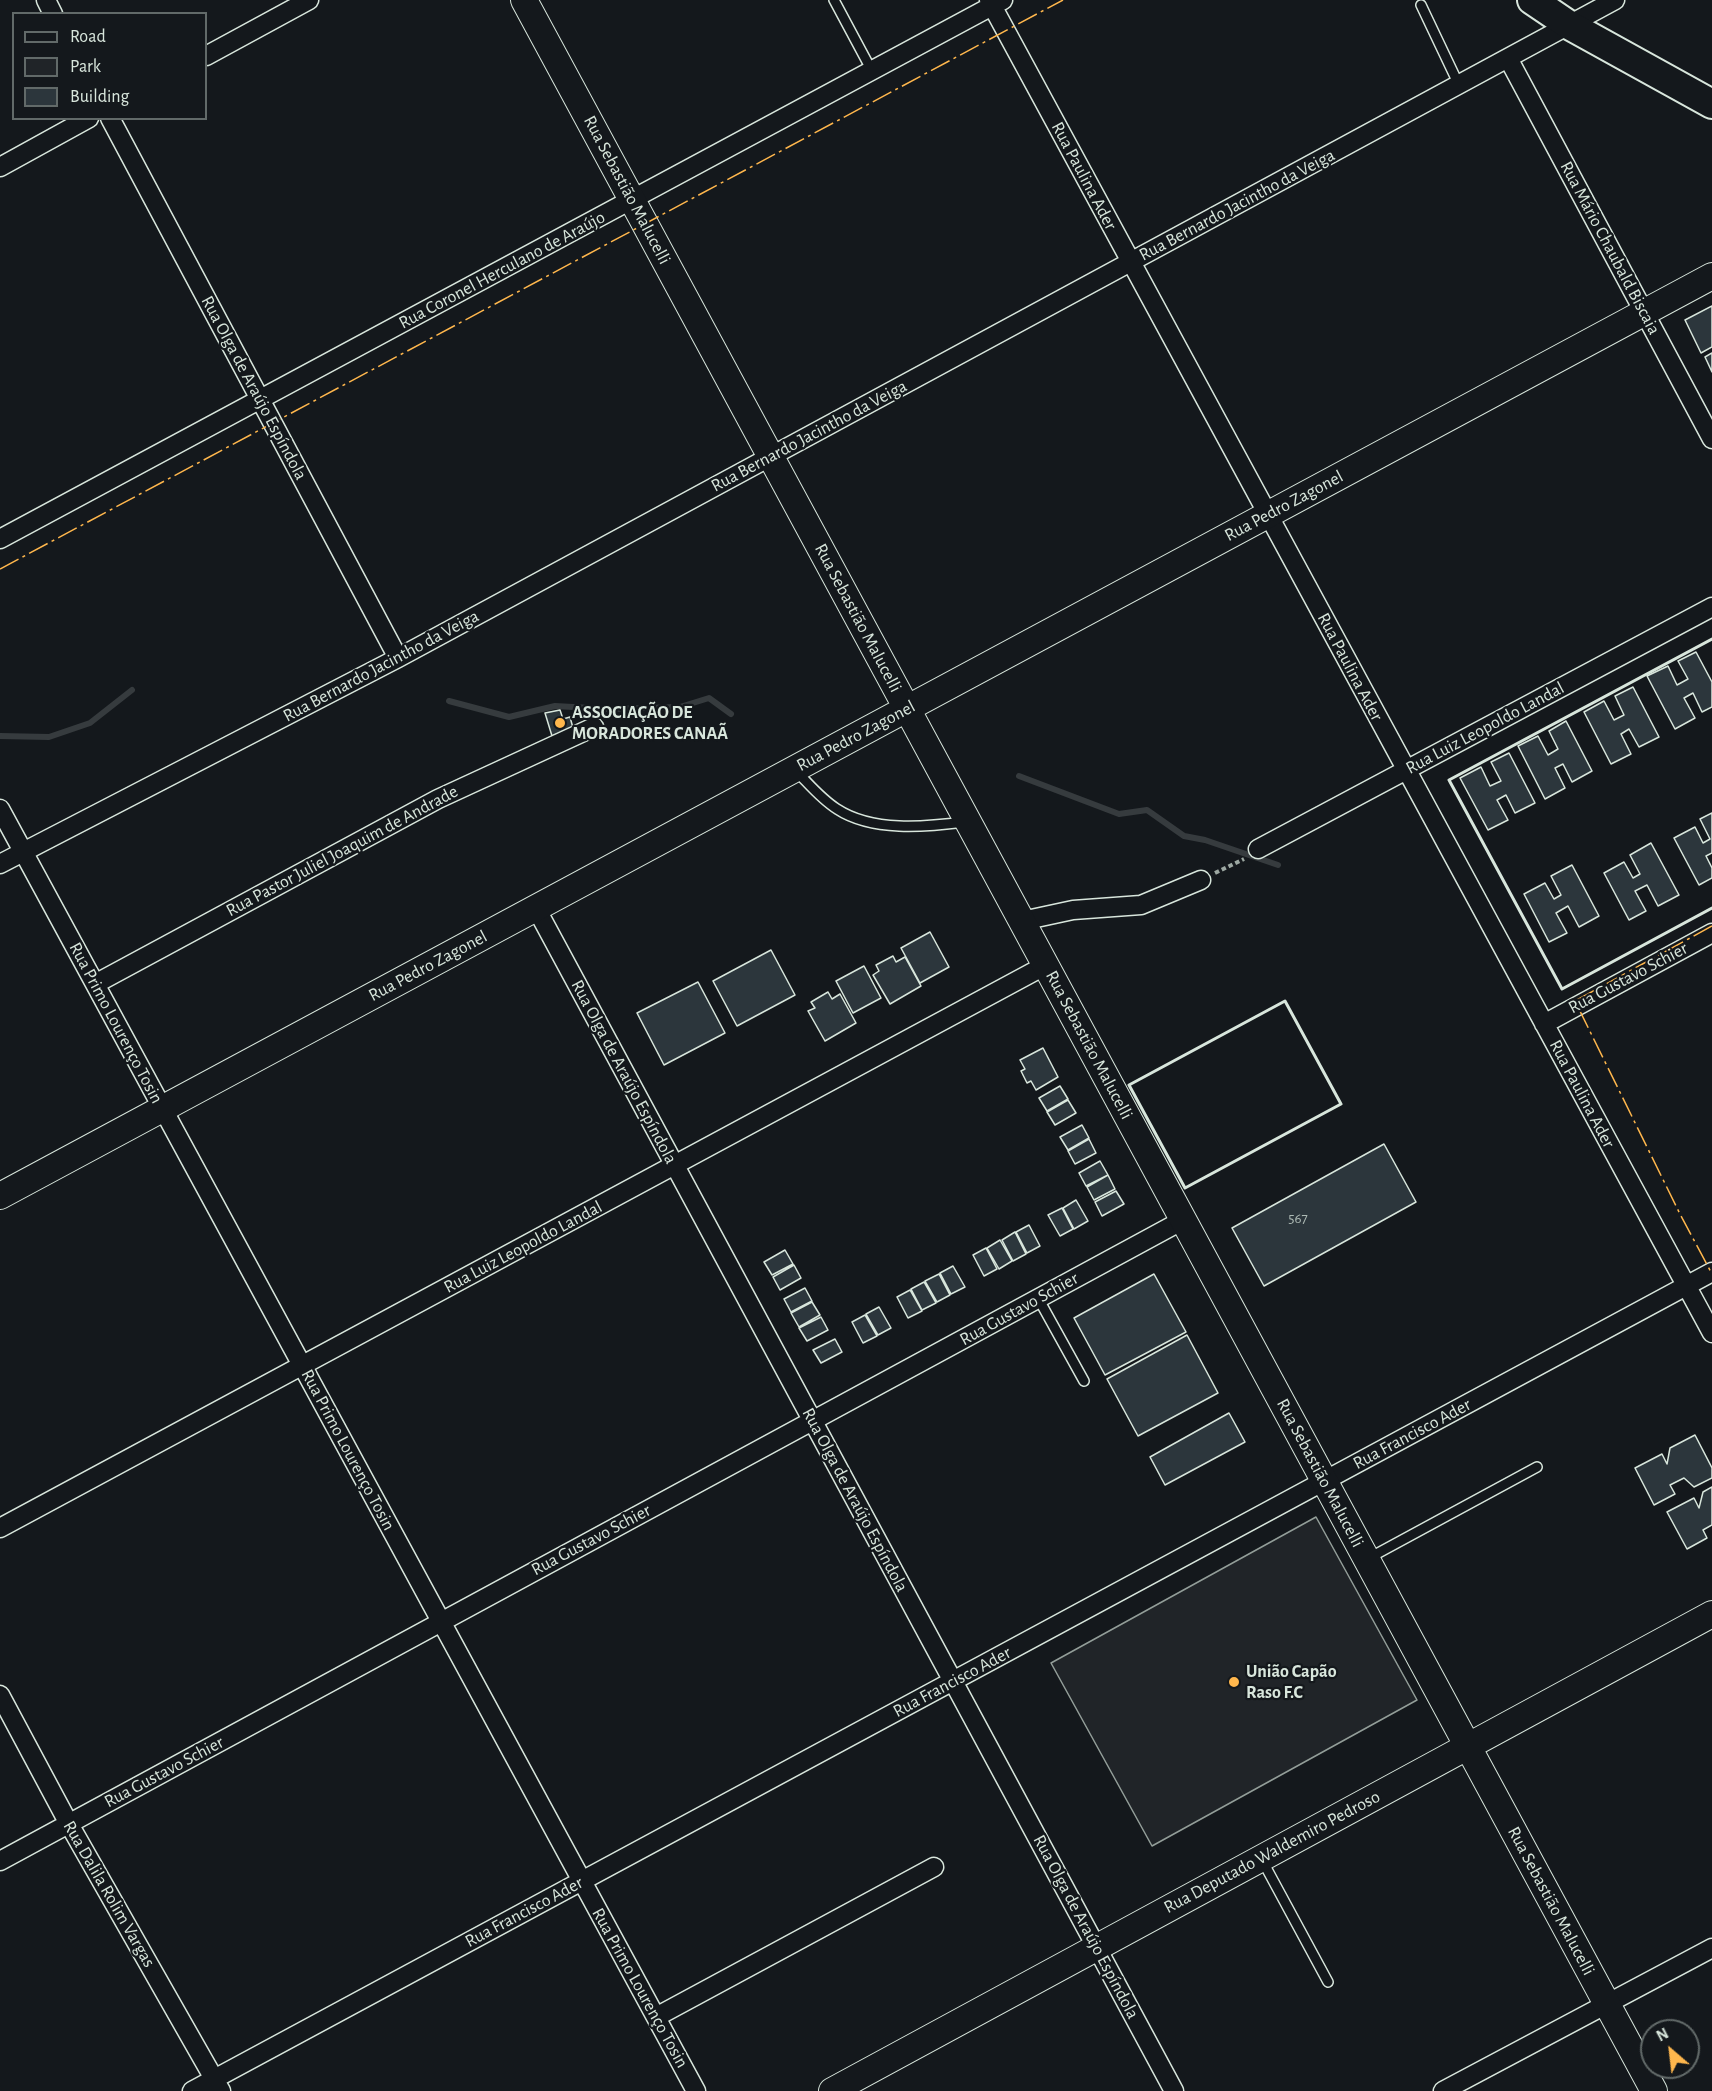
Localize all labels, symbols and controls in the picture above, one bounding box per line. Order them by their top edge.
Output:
legend [12,12,207,120]
text: Road [70,28,106,46]
text: Park [70,58,101,76]
text: Building [70,88,129,106]
street label: Rua Sebastião Malucelli [579,112,675,268]
street label: Rua Paulina Ader [1046,118,1122,234]
street label: Rua Bernardo Jacintho da Veiga [1135,144,1339,266]
street label: Rua Mário Chaubald Biscaia [1555,158,1665,338]
street label: Rua Coronel Herculano de Araújo [395,206,609,334]
street label: Rua Olga de Araújo Espíndola [196,292,312,484]
street label: Rua Bernardo Jacintho da Veiga [707,375,911,497]
street label: Rua Pedro Zagonel [1221,466,1347,546]
street label: Rua Sebastião Malucelli [810,540,906,696]
street label: Rua Bernardo Jacintho da Veiga [279,605,483,727]
street label: Rua Paulina Ader [1312,609,1388,725]
street label: Rua Luiz Leopoldo Landal [1402,677,1568,779]
street label: Rua Pedro Zagonel [793,696,919,776]
place label: ASSOCIAÇÃO DE MORADORES CANAÃ [572,702,728,744]
marker: ASSOCIAÇÃO DE MORADORES CANAÃ [553,716,567,730]
street label: Rua Pastor Juliel Joaquim de Andrade [222,781,462,921]
street label: Rua Pedro Zagonel [365,926,491,1006]
street label: Rua Gustavo Schier [1565,937,1691,1019]
street label: Rua Primo Lourenço Tosin [64,939,168,1107]
street label: Rua Sebastião Malucelli [1041,967,1137,1123]
street label: Rua Olga de Araújo Espíndola [566,976,682,1168]
street label: Rua Paulina Ader [1544,1036,1620,1152]
street label: Rua Luiz Leopoldo Landal [440,1196,606,1298]
house number: 567 [1288,1209,1308,1227]
street label: Rua Gustavo Schier [956,1267,1082,1351]
street label: Rua Primo Lourenço Tosin [296,1366,400,1534]
street label: Rua Francisco Ader [1349,1394,1475,1474]
street label: Rua Sebastião Malucelli [1272,1395,1368,1551]
street label: Rua Olga de Araújo Espíndola [797,1404,913,1596]
street label: Rua Gustavo Schier [528,1499,654,1581]
street label: Rua Francisco Ader [889,1642,1015,1722]
place label: União Capão Raso F.C [1246,1661,1337,1704]
marker: União Capão Raso F.C [1227,1675,1241,1689]
street label: Rua Gustavo Schier [101,1731,227,1813]
street label: Rua Deputado Waldemiro Pedroso [1160,1786,1384,1918]
street label: Rua Dalila Rolim Vargas [58,1817,160,1971]
street label: Rua Sebastião Malucelli [1503,1823,1599,1979]
street label: Rua Olga de Araújo Espíndola [1028,1831,1144,2023]
street label: Rua Francisco Ader [461,1872,587,1952]
street label: Rua Primo Lourenço Tosin [587,1904,693,2072]
north arrow [1640,2019,1700,2079]
text: N [1654,2025,1671,2045]

